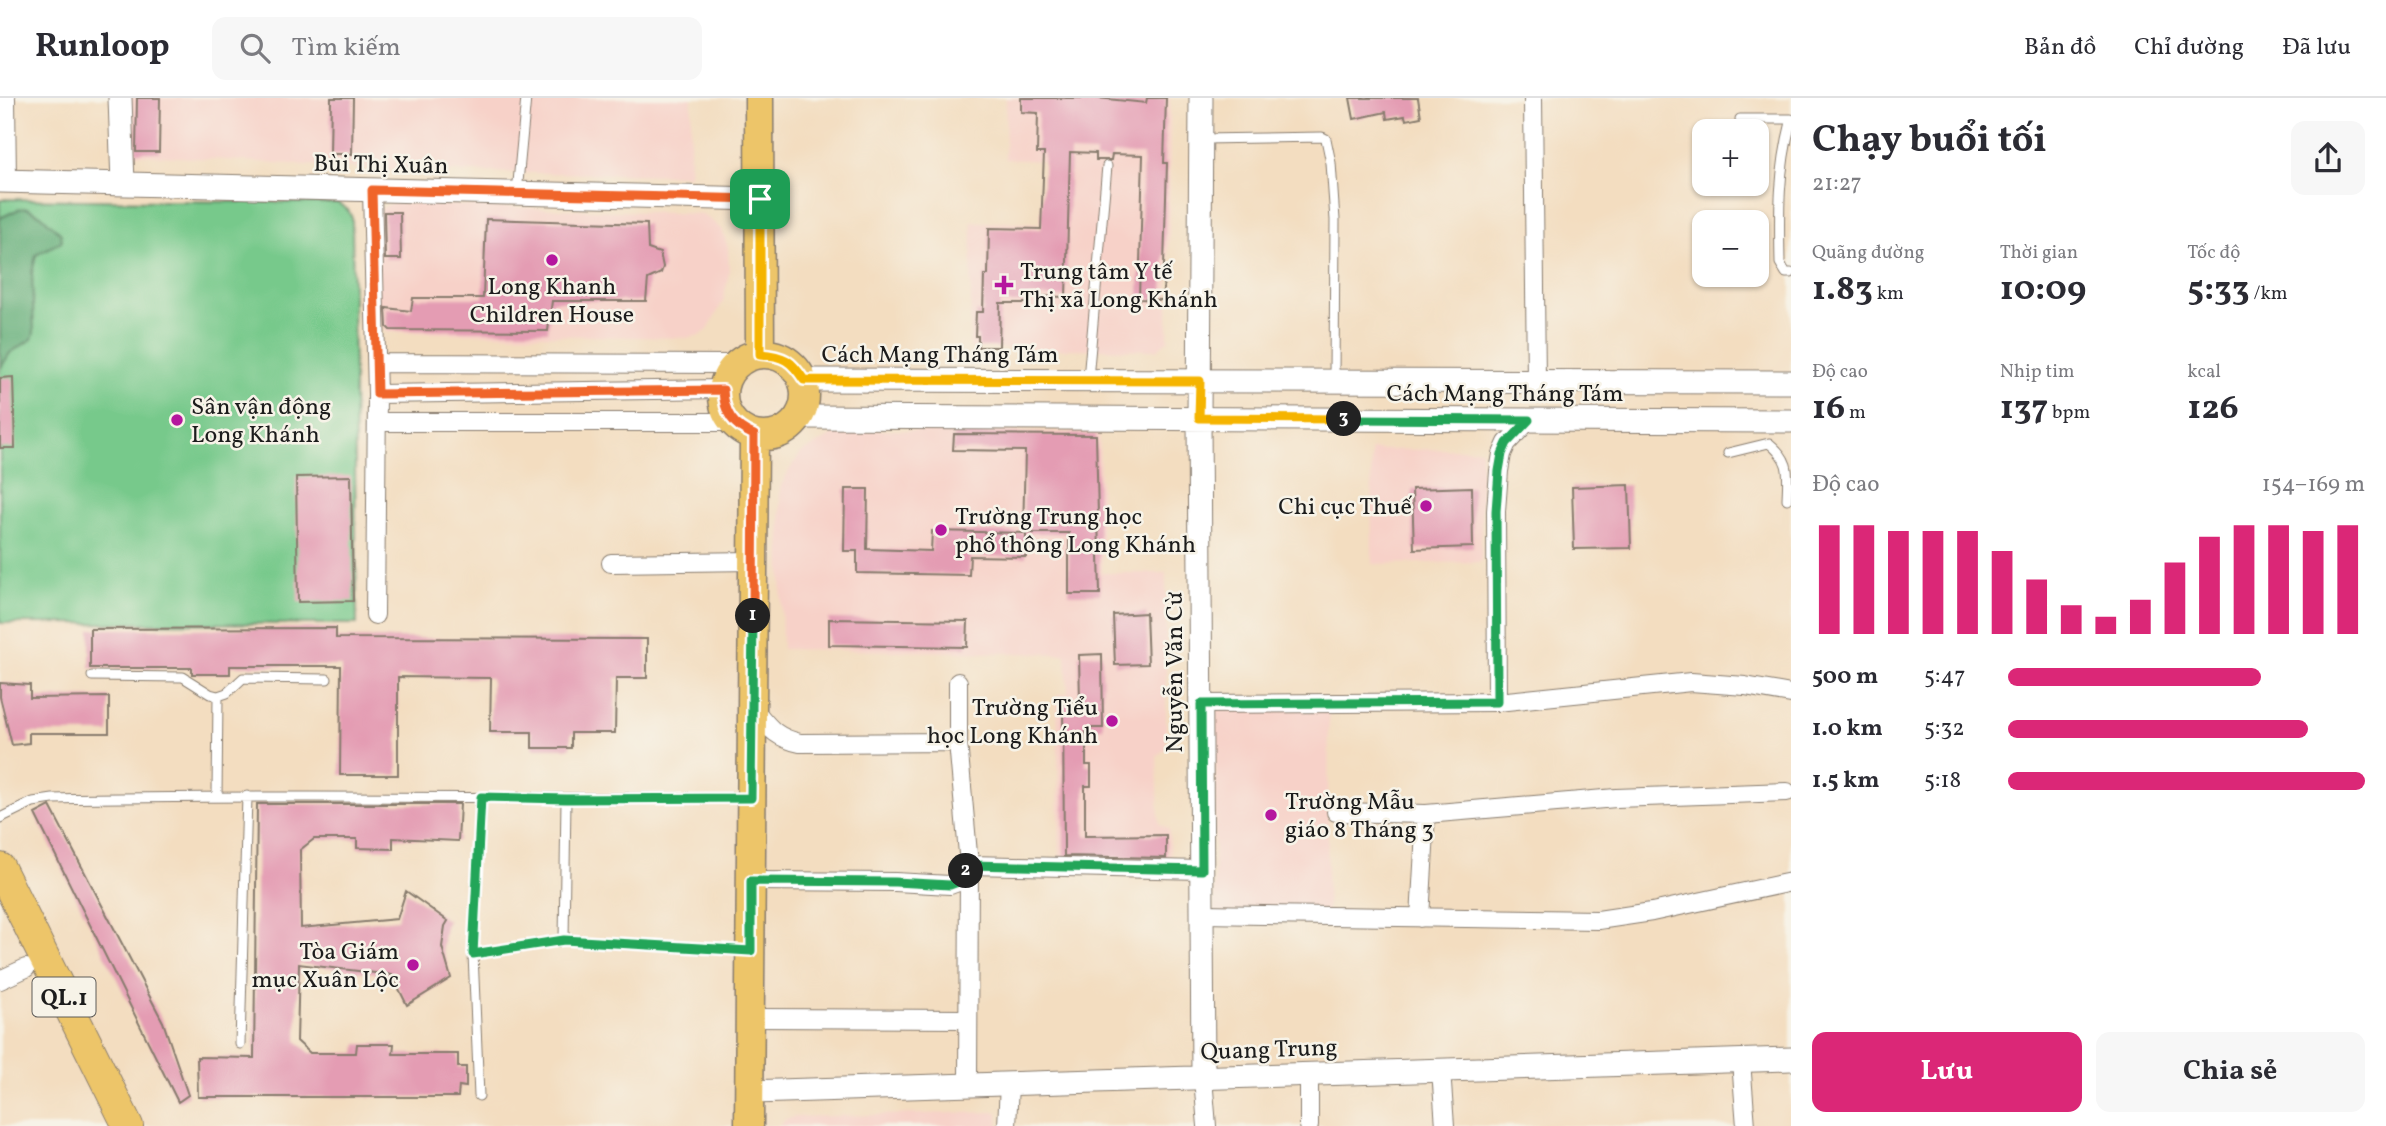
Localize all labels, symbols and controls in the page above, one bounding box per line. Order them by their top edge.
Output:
search box [212,17,702,80]
text: Runloop [35,25,170,71]
icon: search [236,29,274,67]
text: Tìm kiếm [292,30,401,66]
text: Bản đồ [2024,31,2096,65]
text: Chỉ đường [2134,31,2244,65]
text: Đã lưu [2282,31,2351,65]
text: Chạy buổi tối [1812,115,2047,168]
map controls [1692,119,1769,287]
button: + [1692,119,1769,196]
button: share [2291,121,2365,195]
street label: Bùi Thị Xuân [313,148,449,184]
text: 21:27 [1812,168,1862,200]
pin [730,169,790,229]
icon: arrive [741,180,779,218]
button: − [1692,210,1769,287]
text: Quãng đường [1812,240,1924,266]
text: Thời gian [2000,240,2078,266]
text: Tốc độ [2187,240,2240,266]
marker: Long Khanh Children House [544,252,560,268]
place label: Trung tâm Y tế Thị xã Long Khánh [1020,256,1218,318]
text: 1.83 [1812,266,1873,314]
text: 10:09 [2000,266,2086,314]
text: 5:33 [2187,266,2250,314]
place label: Long Khanh Children House [470,271,634,333]
marker: Trung tâm Y tế Thị xã Long Khánh [994,275,1014,295]
text: km [1873,281,1904,307]
text: /km [2250,281,2288,307]
street label: Cách Mạng Tháng Tám [821,339,1059,373]
text: Độ cao [1812,359,1868,385]
text: Nhịp tim [2000,359,2075,385]
text: kcal [2187,359,2221,385]
street label: Cách Mạng Tháng Tám [1386,378,1624,412]
text: 16 [1812,385,1845,433]
text: 137 [2000,385,2048,433]
text: 126 [2187,385,2239,433]
place label: Sân vận động Long Khánh [191,391,331,453]
text: m [1845,400,1866,426]
text: bpm [2048,400,2090,426]
pin: 3 [1326,402,1362,436]
text: 3 [1339,405,1348,431]
marker: Sân vận động Long Khánh [169,412,185,428]
text: Độ cao [1812,469,1880,501]
text: 154–169 m [2262,469,2365,501]
place label: Chi cục Thuế [1278,491,1413,525]
marker: Chi cục Thuế [1418,498,1434,514]
place label: Trường Trung học phổ thông Long Khánh [955,501,1196,563]
marker: Trường Trung học phổ thông Long Khánh [933,522,949,538]
street label: Nguyễn Văn Cừ [1159,591,1193,753]
pin: 1 [736,598,770,634]
text: 1 [749,602,756,628]
text: 500 m [1812,661,1878,693]
text: 5:47 [1924,661,1965,693]
place label: Trường Tiểu học Long Khánh [927,692,1098,754]
marker: Trường Tiểu học Long Khánh [1104,713,1120,729]
text: 1.0 km [1812,713,1883,745]
text: 5:32 [1924,713,1965,745]
text: 1.5 km [1812,765,1879,797]
text: 5:18 [1924,765,1961,797]
place label: Trường Mẫu giáo 8 Tháng 3 [1285,786,1434,848]
marker: Trường Mẫu giáo 8 Tháng 3 [1263,807,1279,823]
pin: 2 [948,854,984,888]
text: 2 [961,857,970,883]
place label: Tòa Giám mục Xuân Lộc [252,936,399,998]
marker: Tòa Giám mục Xuân Lộc [405,957,421,973]
road number: QL.1 [32,977,96,1016]
street label: Quang Trung [1200,1032,1338,1070]
button: Lưu [1812,1032,2082,1112]
button: Chia sẻ [2096,1032,2365,1112]

